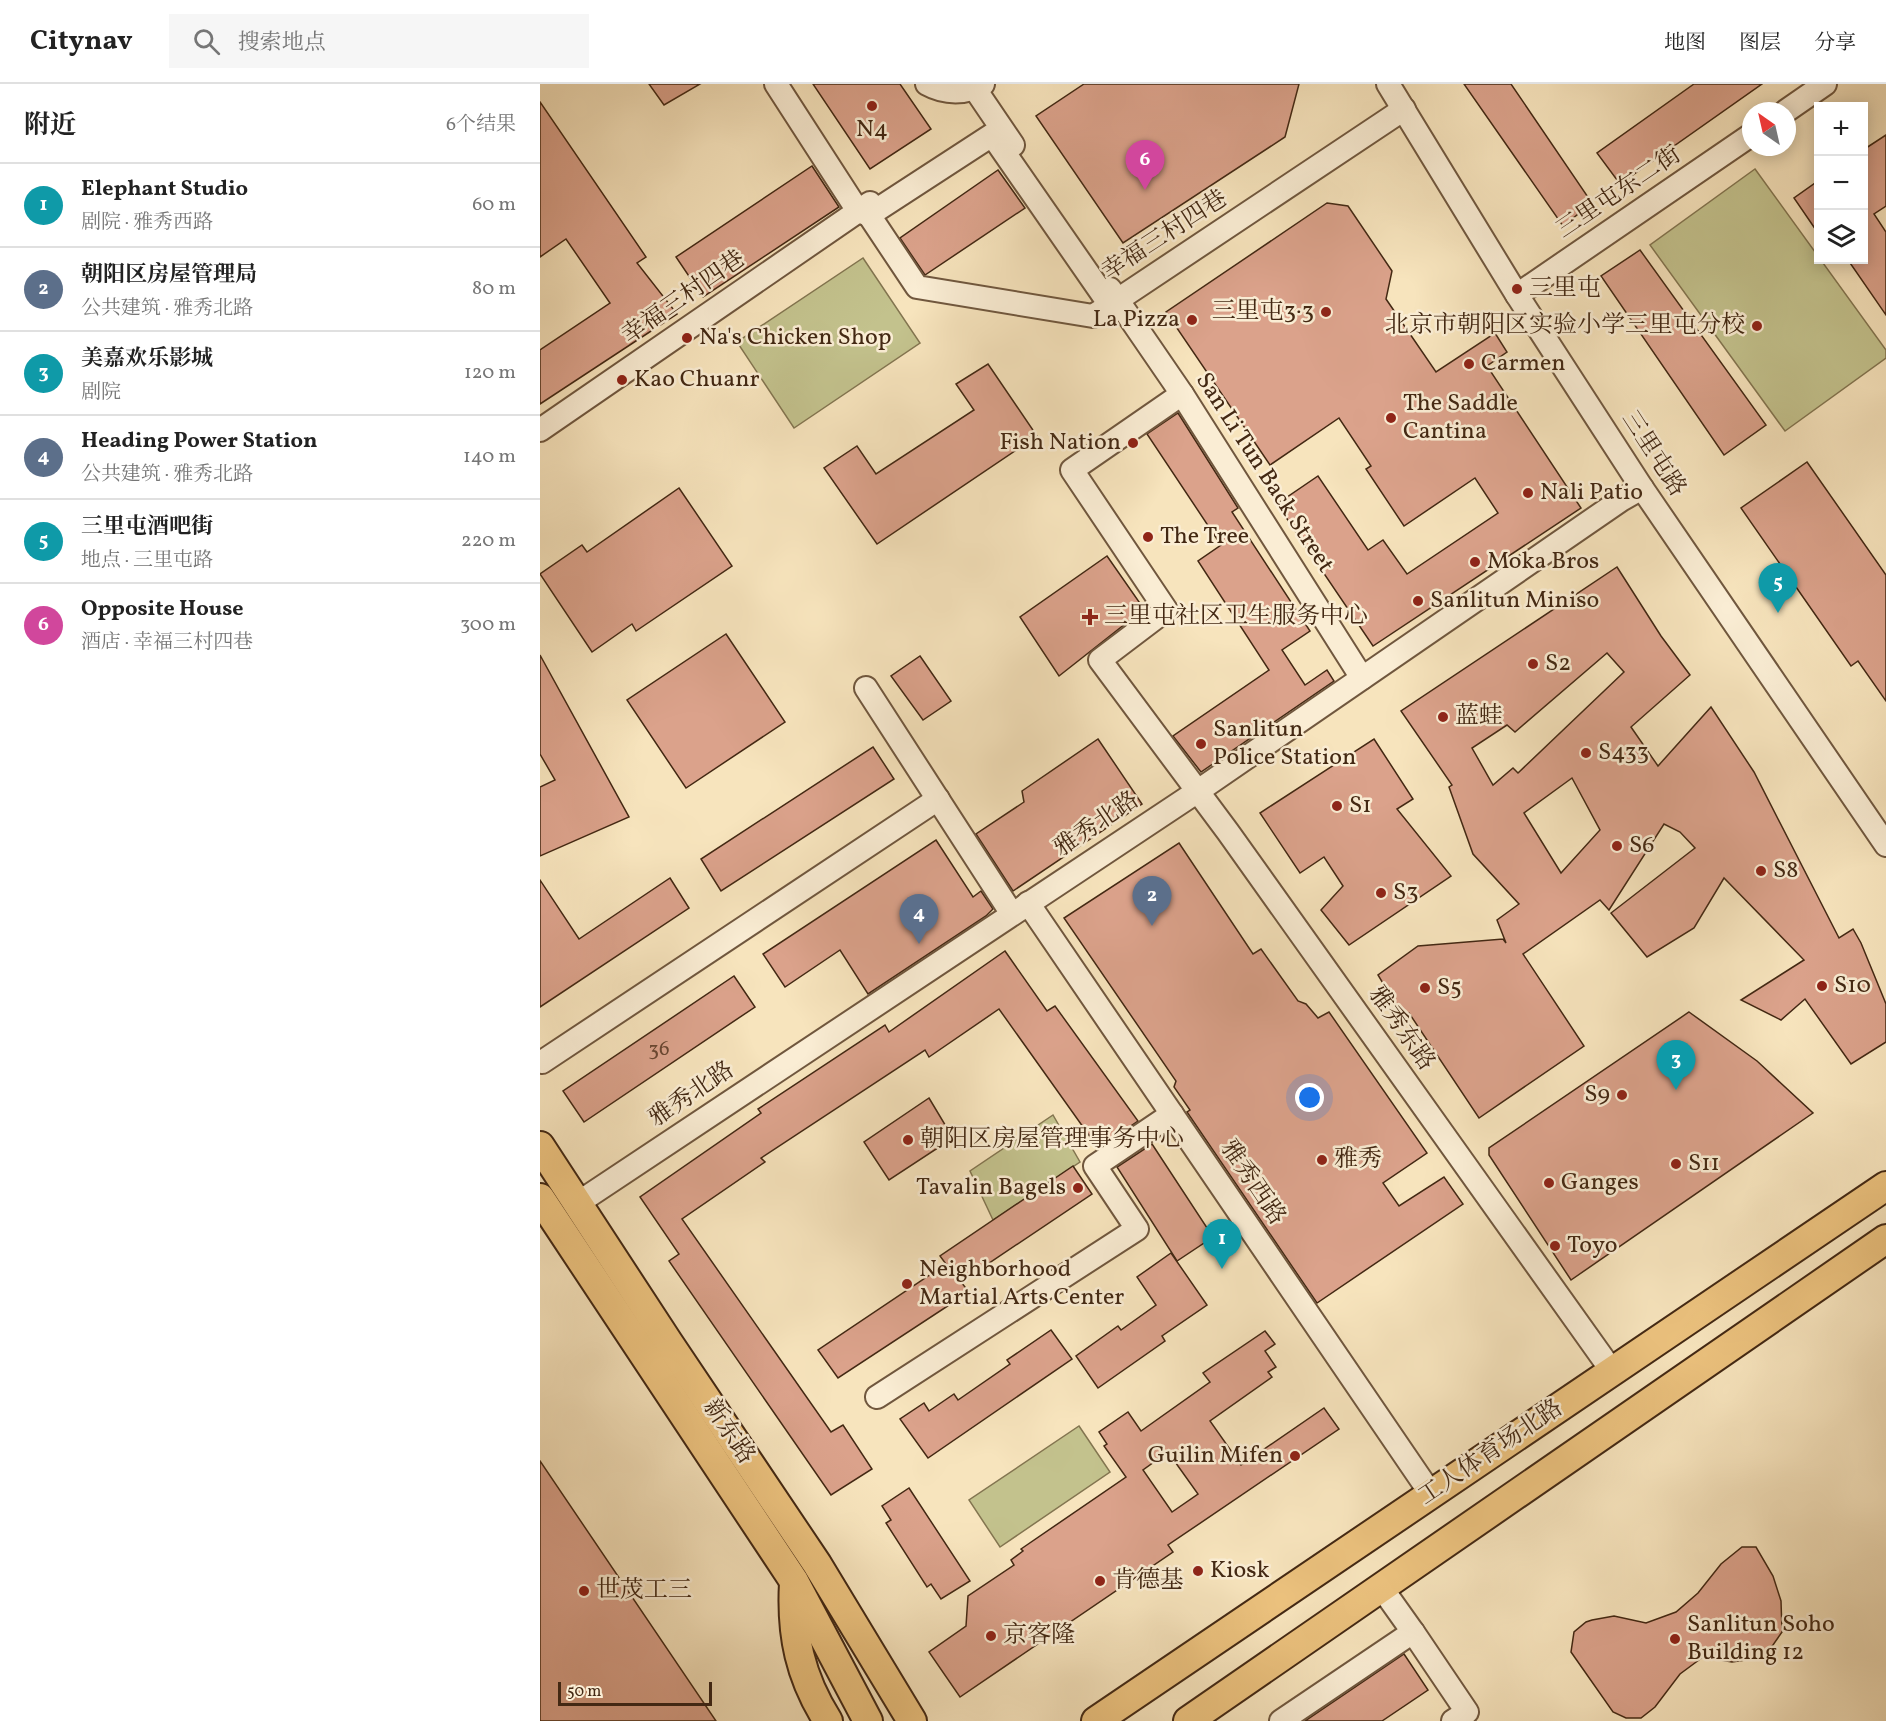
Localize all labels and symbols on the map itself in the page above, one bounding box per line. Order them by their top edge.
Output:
marker: N4 [865,99,879,113]
north arrow [1742,102,1796,156]
place label: N4 [856,113,888,147]
street label: 三里屯东二街 [1550,139,1688,247]
pin: 6 [1126,141,1164,190]
street label: 幸福三村四巷 [1095,183,1235,289]
street label: 幸福三村四巷 [615,243,753,353]
place label: 三里屯 [1529,272,1601,306]
marker: 三里屯 [1510,282,1524,296]
place label: 三里屯3·3 [1212,295,1314,329]
place label: La Pizza [1093,303,1180,337]
marker: 三里屯3·3 [1319,305,1333,319]
place label: 北京市朝阳区实验小学三里屯分校 [1385,309,1745,343]
marker: La Pizza [1185,313,1199,327]
marker: 北京市朝阳区实验小学三里屯分校 [1750,319,1764,333]
place label: Na's Chicken Shop [699,321,892,355]
marker: Na's Chicken Shop [680,331,694,345]
place label: Carmen [1481,347,1566,381]
marker: Carmen [1462,357,1476,371]
place label: Kao Chuanr [634,363,760,397]
street label: San Li Tun Back Street [1186,366,1342,580]
marker: Kao Chuanr [615,373,629,387]
place label: The Saddle Cantina [1403,387,1518,449]
street label: 三里屯路 [1613,404,1693,504]
marker: The Saddle Cantina [1384,411,1398,425]
place label: Fish Nation [1000,426,1121,460]
marker: Fish Nation [1126,436,1140,450]
place label: Nali Patio [1540,476,1643,510]
marker: Nali Patio [1521,486,1535,500]
place label: The Tree [1160,520,1249,554]
marker: The Tree [1141,530,1155,544]
place label: Moka Bros [1487,545,1599,579]
marker: Moka Bros [1468,555,1482,569]
pin: 5 [1758,564,1798,613]
place label: Sanlitun Miniso [1430,584,1599,618]
marker: Sanlitun Miniso [1411,594,1425,608]
place label: 三里屯社区卫生服务中心 [1104,600,1368,634]
marker: 三里屯社区卫生服务中心 [1081,608,1099,626]
place label: S2 [1545,647,1571,681]
marker: S2 [1526,657,1540,671]
place label: 蓝蛙 [1455,700,1503,734]
marker: 蓝蛙 [1436,710,1450,724]
place label: Sanlitun Police Station [1213,713,1356,775]
place label: S433 [1598,736,1649,770]
marker: Sanlitun Police Station [1194,737,1208,751]
marker: S433 [1579,746,1593,760]
street label: 雅秀北路 [1048,784,1146,866]
place label: S1 [1349,789,1372,823]
marker: S1 [1330,799,1344,813]
place label: S6 [1629,829,1654,863]
marker: S6 [1610,839,1624,853]
place label: S8 [1773,854,1798,888]
marker: S8 [1754,864,1768,878]
pin: 2 [1132,876,1172,926]
place label: S3 [1393,876,1419,910]
marker: S3 [1374,886,1388,900]
pin: 4 [900,894,938,944]
place label: S10 [1834,969,1871,1003]
place label: S5 [1437,971,1462,1005]
marker: S10 [1815,979,1829,993]
street label: 雅秀东路 [1360,980,1442,1078]
marker: S5 [1418,981,1432,995]
house number: 36 [648,1035,670,1064]
pin: 3 [1656,1040,1696,1090]
street label: 雅秀北路 [643,1054,741,1136]
place label: S9 [1584,1078,1610,1112]
your location [1295,1083,1324,1112]
marker: S9 [1615,1088,1629,1102]
place label: 朝阳区房屋管理事务中心 [920,1123,1184,1157]
marker: 朝阳区房屋管理事务中心 [901,1133,915,1147]
street label: 雅秀西路 [1211,1134,1293,1232]
place label: 雅秀 [1334,1143,1382,1177]
place label: S11 [1688,1147,1720,1181]
marker: 雅秀 [1315,1153,1329,1167]
marker: S11 [1669,1157,1683,1171]
place label: Ganges [1561,1166,1639,1200]
place label: Tavalin Bagels [916,1171,1066,1205]
marker: Ganges [1542,1176,1556,1190]
marker: Tavalin Bagels [1071,1181,1085,1195]
pin: 1 [1202,1220,1242,1269]
place label: Toyo [1567,1229,1617,1263]
marker: Toyo [1548,1239,1562,1253]
place label: Neighborhood Martial Arts Center [919,1253,1124,1315]
marker: Neighborhood Martial Arts Center [900,1277,914,1291]
street label: 工人体育场北路 [1412,1392,1570,1514]
street label: 新东路 [694,1393,762,1471]
place label: Guilin Mifen [1148,1439,1283,1473]
marker: Guilin Mifen [1288,1449,1302,1463]
place label: Kiosk [1210,1554,1270,1588]
place label: 肯德基 [1112,1564,1184,1598]
marker: Kiosk [1191,1564,1205,1578]
place label: 世茂工三 [596,1574,692,1608]
marker: 肯德基 [1093,1574,1107,1588]
marker: 世茂工三 [577,1584,591,1598]
place label: Sanlitun Soho Building 12 [1687,1608,1835,1670]
place label: 京客隆 [1003,1619,1075,1653]
marker: 京客隆 [984,1629,998,1643]
marker: Sanlitun Soho Building 12 [1668,1632,1682,1646]
scale bar [558,1679,712,1706]

